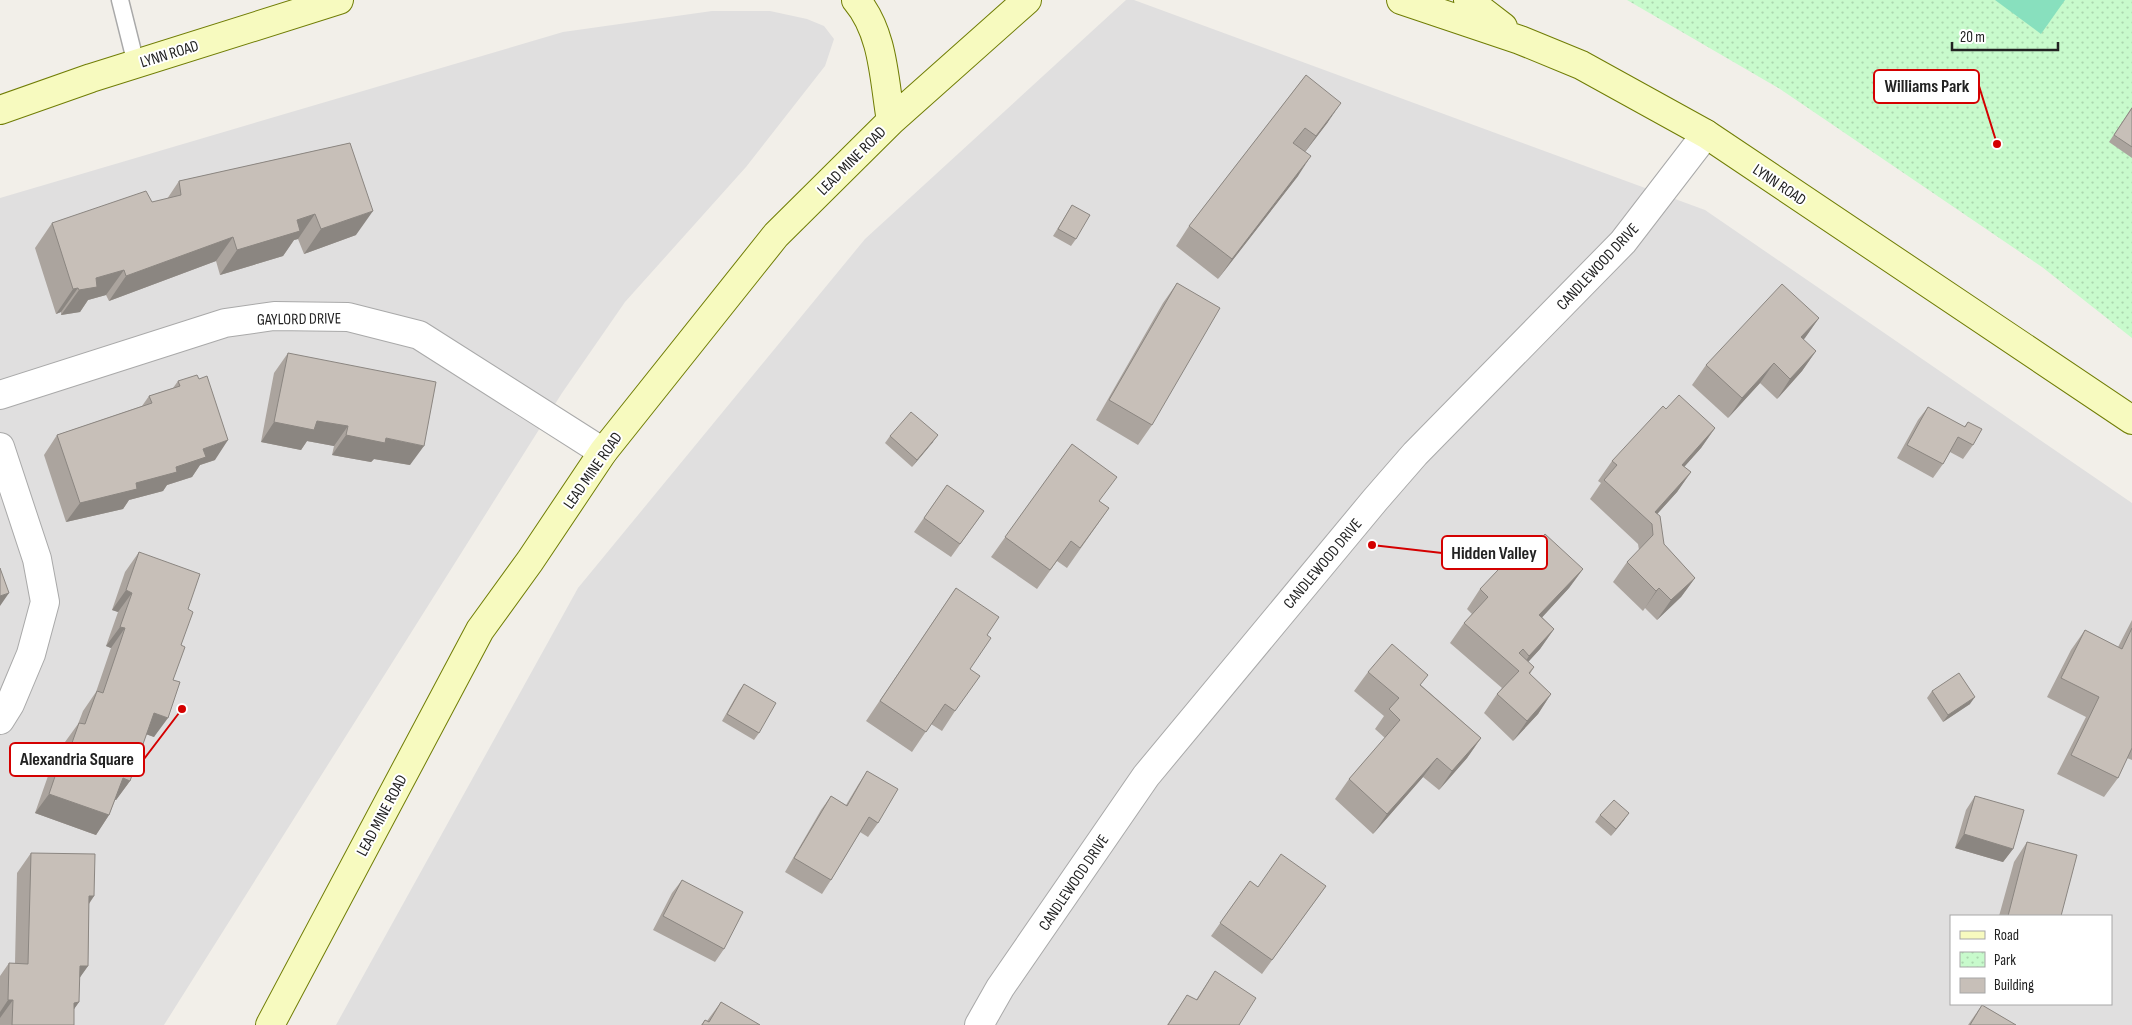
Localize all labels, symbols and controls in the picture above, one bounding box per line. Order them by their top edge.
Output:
scale bar [1952,20,2058,52]
text: 20 m [1960,28,1985,47]
street label: LYNN ROAD [138,37,201,72]
callout: Williams Park [1874,70,1979,103]
text: Williams Park [1885,76,1970,97]
street label: LEAD MINE ROAD [814,123,891,199]
street label: LYNN ROAD [1749,161,1810,210]
street label: CANDLEWOOD DRIVE [1553,220,1643,314]
street label: GAYLORD DRIVE [257,309,341,330]
street label: LEAD MINE ROAD [560,429,627,513]
street label: CANDLEWOOD DRIVE [1280,515,1366,613]
callout: Hidden Valley [1442,536,1547,569]
text: Hidden Valley [1451,543,1537,564]
callout: Alexandria Square [10,743,144,776]
text: Alexandria Square [19,749,134,770]
street label: LEAD MINE ROAD [353,772,412,860]
street label: CANDLEWOOD DRIVE [1035,831,1113,935]
legend [1950,915,2112,1005]
text: Road [1994,926,2019,945]
text: Park [1994,951,2016,970]
text: Building [1994,976,2034,995]

